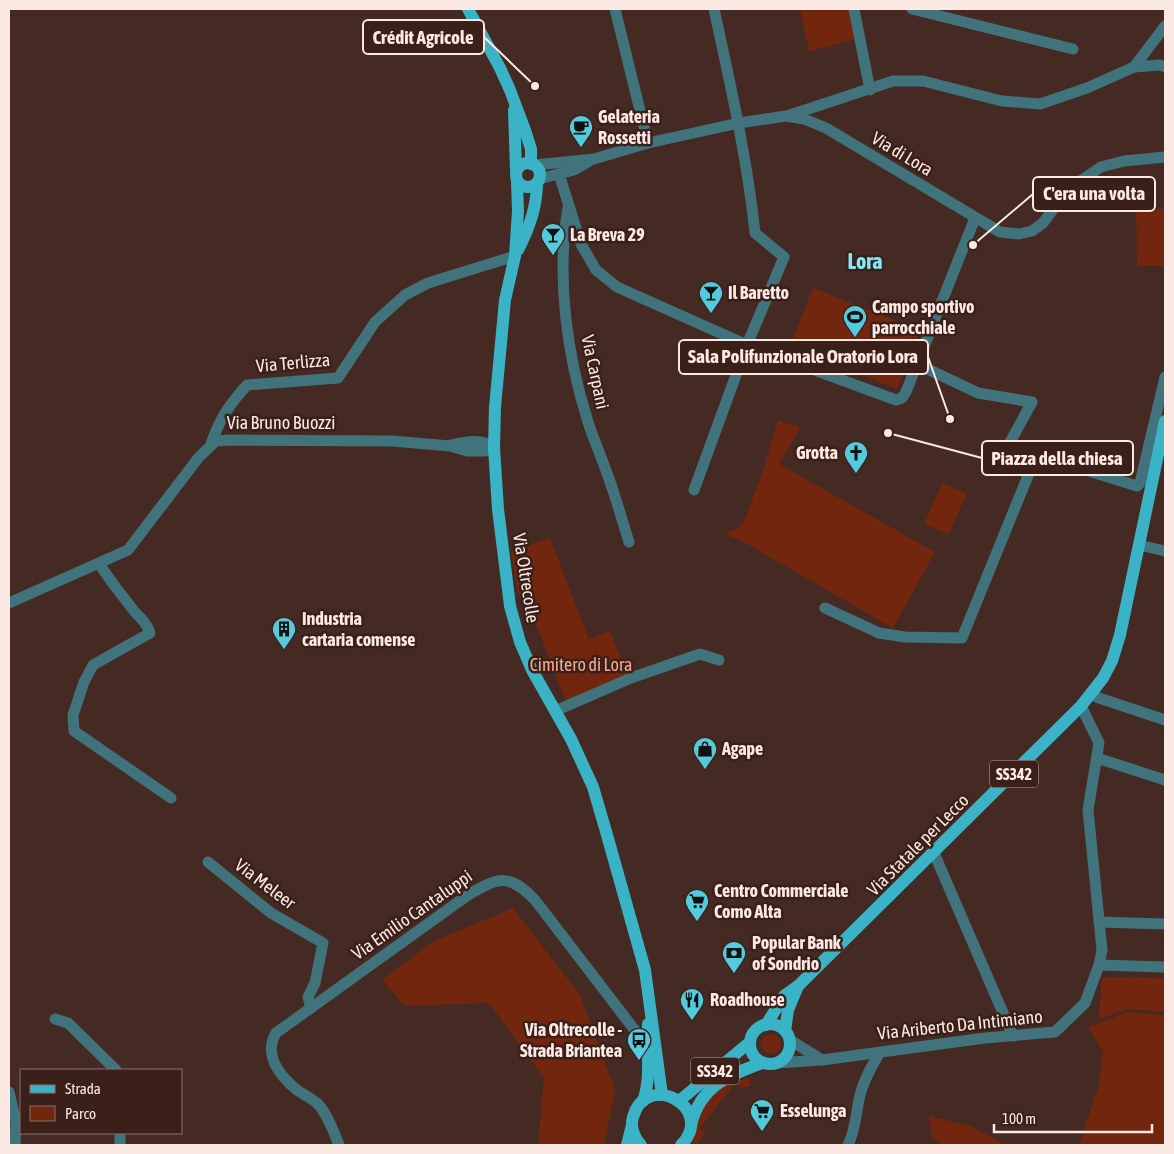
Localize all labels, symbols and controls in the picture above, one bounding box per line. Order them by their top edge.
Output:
callout: Crédit Agricole [363,20,484,54]
text: Crédit Agricole [372,26,474,48]
place label: Gelateria Rossetti [598,106,660,148]
cafe icon: Gelateria Rossetti [568,114,594,148]
street label: Via di Lora [868,127,937,180]
callout: C'era una volta [1033,177,1155,211]
text: C'era una volta [1043,182,1145,204]
bar icon: La Breva 29 [540,222,566,256]
place label: La Breva 29 [570,224,645,245]
district label: Lora [847,248,883,274]
bar icon: Il Baretto [698,280,724,314]
place label: Il Baretto [728,282,789,303]
place label: Campo sportivo parrocchiale [872,296,974,338]
sports icon: Campo sportivo parrocchiale [842,304,868,338]
street label: Via Carpani [577,333,614,411]
callout: Sala Polifunzionale Oratorio Lora [679,340,928,374]
text: Sala Polifunzionale Oratorio Lora [688,345,918,367]
street label: Via Terlizza [255,349,331,376]
street label: Via Bruno Buozzi [227,412,335,433]
church icon: Grotta [843,440,869,474]
callout: Piazza della chiesa [982,441,1133,475]
place label: Grotta [796,442,838,463]
text: Piazza della chiesa [991,447,1123,469]
street label: Via Oltrecolle [509,532,544,624]
place label: Industria cartaria comense [302,608,416,650]
building icon: Industria cartaria comense [271,616,297,650]
park label: Cimitero di Lora [530,654,632,675]
shop icon: Agape [692,736,718,770]
place label: Agape [721,738,763,759]
road number: SS342 [990,761,1038,788]
street label: Via Statale per Lecco [862,789,973,900]
street label: Via Meleer [231,854,300,914]
street label: Via Emilio Cantaluppi [348,865,476,964]
place label: Centro Commerciale Como Alta [714,880,848,922]
supermarket icon: Centro Commerciale Como Alta [684,888,710,922]
place label: Popular Bank of Sondrio [752,932,842,974]
bank icon: Popular Bank of Sondrio [721,940,747,974]
restaurant icon: Roadhouse [679,987,705,1021]
place label: Roadhouse [710,989,785,1010]
street label: Via Ariberto Da Intimiano [876,1005,1044,1044]
place label: Via Oltrecolle - Strada Briantea [520,1019,622,1061]
bus stop icon: Via Oltrecolle - Strada Briantea [626,1027,652,1061]
road number: SS342 [691,1058,739,1084]
legend [20,1069,182,1134]
text: Strada [65,1080,101,1097]
supermarket icon: Esselunga [749,1098,775,1132]
place label: Esselunga [780,1100,847,1121]
scale bar [994,1102,1152,1134]
text: Parco [65,1105,96,1122]
text: 100 m [1002,1110,1036,1127]

